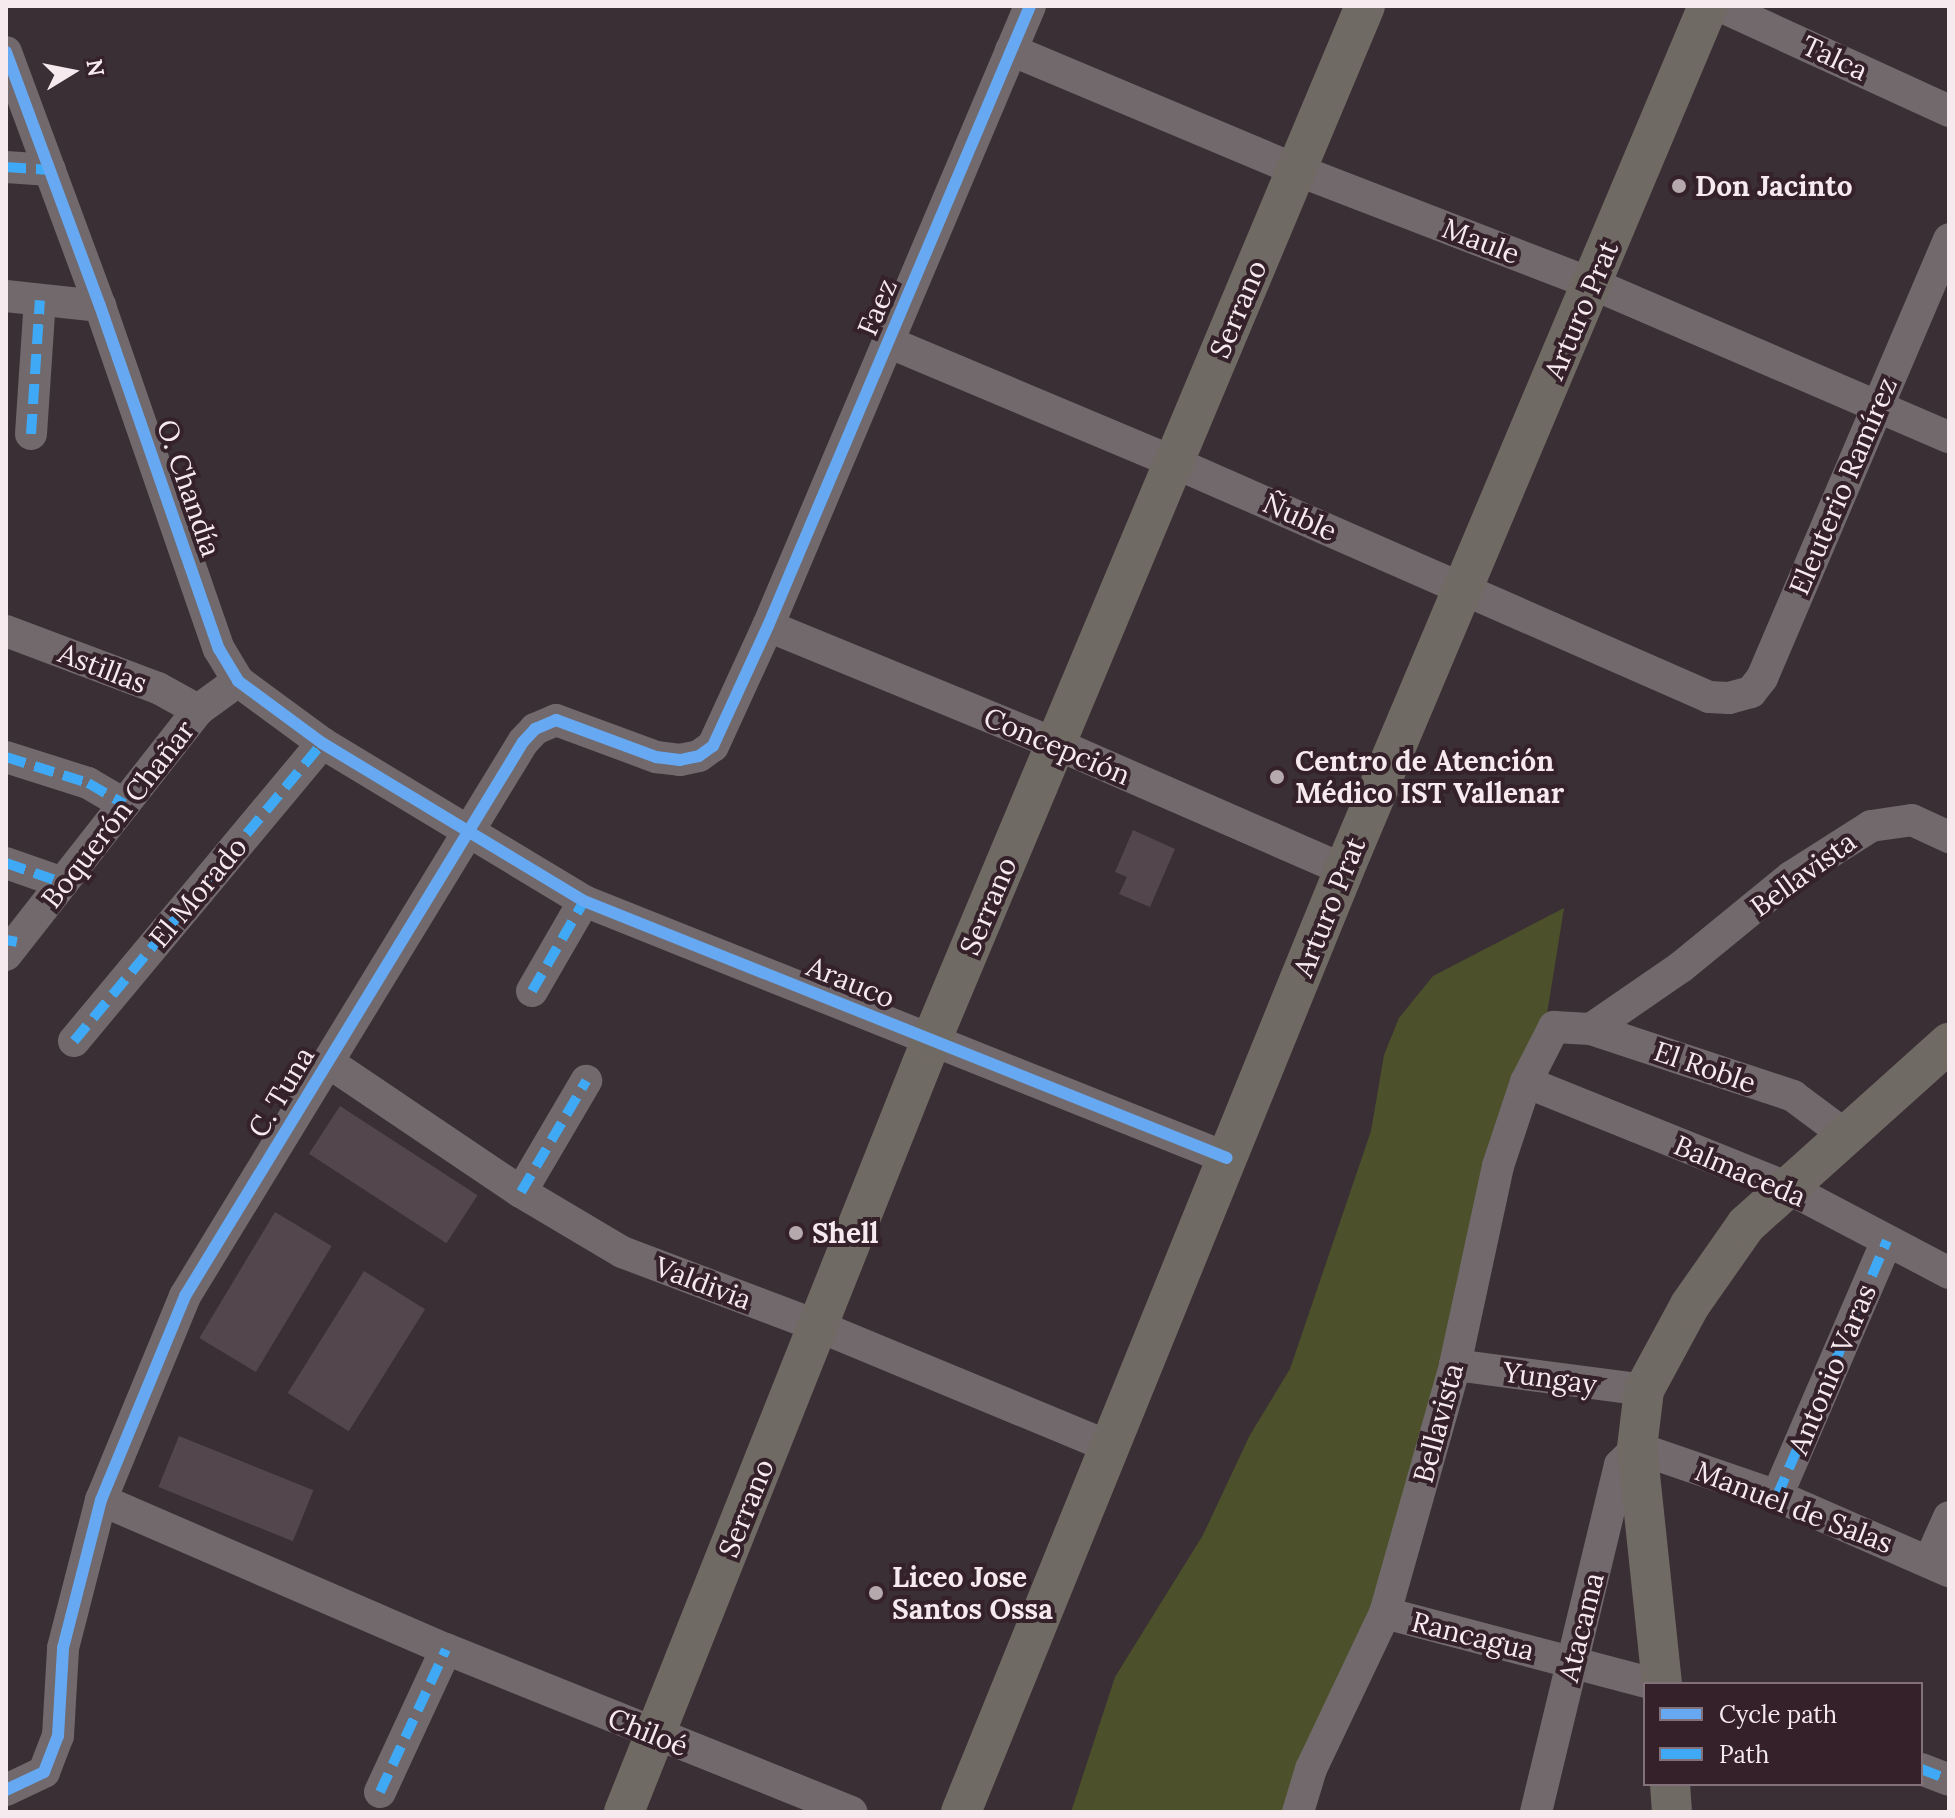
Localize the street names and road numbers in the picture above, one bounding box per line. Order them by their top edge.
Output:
street label: Talca [1797,28,1873,88]
street label: Maule [1438,211,1524,271]
street label: Arturo Prat [1537,236,1625,384]
street label: Serrano [1202,255,1274,363]
street label: Faez [850,274,904,340]
street label: Eleuterio Ramírez [1782,372,1904,600]
street label: O. Chandía [150,415,228,561]
street label: Ñuble [1258,486,1342,548]
street label: Astillas [54,636,152,700]
street label: Concepción [979,700,1135,792]
street label: Boquerón Chañar [34,713,202,915]
street label: Bellavista [1744,824,1862,924]
street label: El Morado [142,830,254,954]
street label: Arturo Prat [1286,833,1372,981]
street label: Serrano [952,852,1024,960]
street label: Arauco [802,949,900,1015]
street label: El Roble [1650,1034,1760,1100]
street label: C. Tuna [241,1041,321,1143]
street label: Balmaceda [1669,1128,1811,1214]
street label: Valdivia [650,1249,756,1317]
street label: Antonio Varas [1781,1279,1883,1459]
street label: Yungay [1501,1355,1599,1401]
street label: Bellavista [1406,1360,1470,1486]
street label: Serrano [711,1454,781,1562]
street label: Manuel de Salas [1691,1454,1897,1560]
street label: Atacama [1551,1569,1611,1685]
street label: Rancagua [1408,1605,1538,1667]
street label: Chiloé [603,1701,693,1763]

